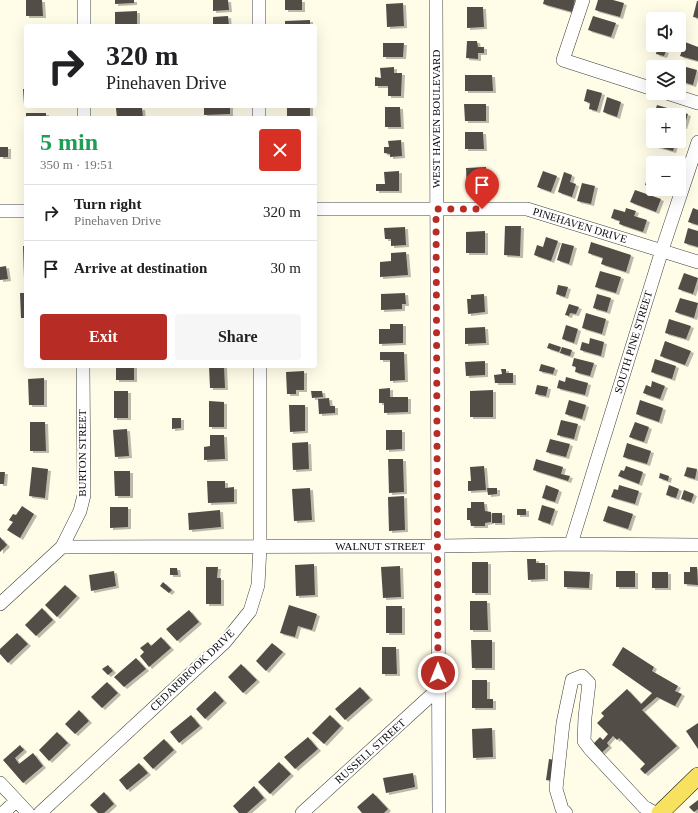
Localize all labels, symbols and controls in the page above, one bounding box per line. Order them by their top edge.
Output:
map controls [646,12,686,196]
button: sound [646,12,686,52]
icon: right [40,40,92,92]
text: 320 m [106,40,178,71]
street label: WEST HAVEN BOULEVARD [430,50,442,188]
button: layers [646,60,686,100]
text: Pinehaven Drive [106,73,226,93]
button: + [646,108,686,148]
text: 5 min [40,129,98,155]
button: close [259,129,301,171]
button: − [646,156,686,196]
text: 350 m · 19:51 [40,157,113,172]
pin [465,168,499,209]
icon: arrive [471,174,493,196]
text: Turn right [74,196,141,212]
icon: right [40,202,62,224]
text: 320 m [263,204,301,220]
street label: PINEHAVEN DRIVE [531,205,629,245]
text: Pinehaven Drive [74,213,161,228]
icon: arrive [40,258,62,280]
text: Arrive at destination [74,260,207,276]
text: 30 m [271,260,301,276]
street label: SOUTH PINE STREET [612,289,654,395]
button: Exit [40,314,167,360]
button: Share [175,314,301,360]
street label: BURTON STREET [76,409,88,497]
street label: WALNUT STREET [335,540,425,552]
street label: CEDARBROOK DRIVE [147,627,237,713]
position arrow [417,652,459,694]
street label: RUSSELL STREET [332,716,408,786]

